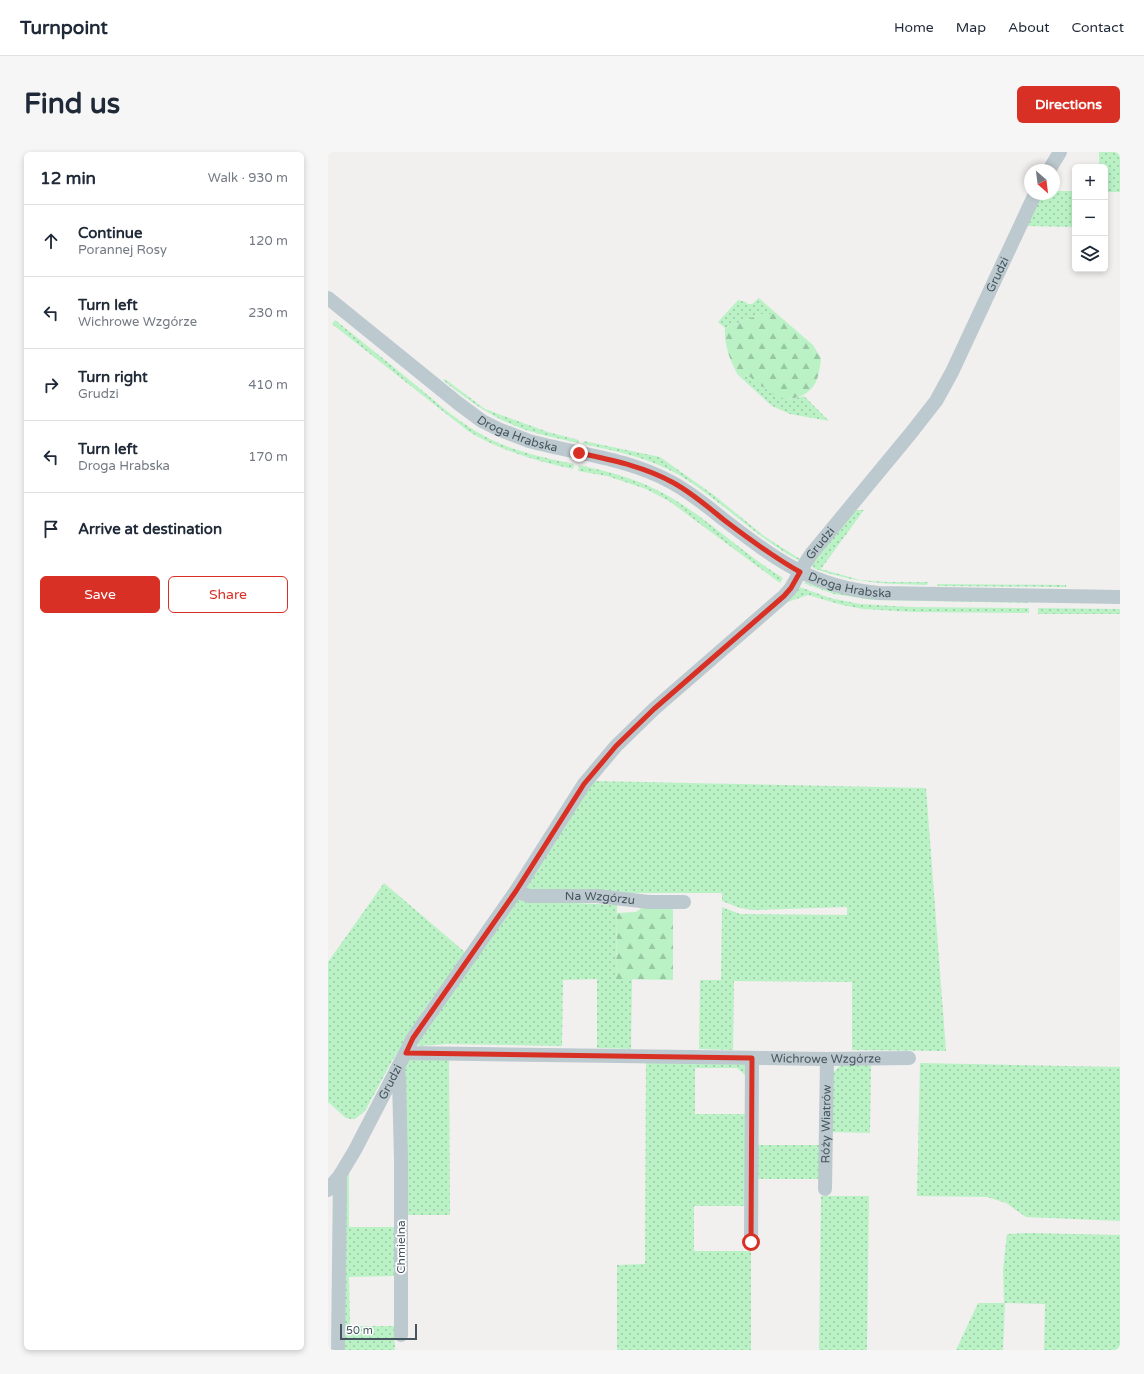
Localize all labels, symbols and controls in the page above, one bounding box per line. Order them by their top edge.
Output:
text: Turnpoint [20,17,108,39]
text: Home [894,19,934,36]
text: Map [956,19,986,36]
text: About [1008,19,1050,36]
text: Contact [1072,19,1124,36]
button: Directions [1017,86,1120,123]
text: Find us [24,87,120,121]
north arrow [1024,164,1060,200]
map controls [1072,164,1108,272]
button: + [1072,164,1108,200]
text: 12 min [40,168,96,189]
text: Walk · 930 m [208,170,288,186]
button: − [1072,200,1108,236]
text: Continue [78,224,142,242]
icon: ahead [40,230,62,252]
text: 120 m [248,233,288,249]
button: layers [1072,236,1108,272]
text: Porannej Rosy [78,242,167,258]
street label: Grudzi [983,255,1012,295]
text: Turn left [78,296,138,314]
icon: left [40,302,62,324]
text: 230 m [248,305,288,321]
text: Wichrowe Wzgórze [78,314,197,330]
text: Turn right [78,368,148,386]
icon: right [40,374,62,396]
text: 410 m [248,377,288,393]
text: Grudzi [78,386,119,402]
street label: Droga Hrabska [474,413,559,455]
text: Turn left [78,440,138,458]
route end [570,444,588,462]
icon: left [40,446,62,468]
text: 170 m [248,449,288,465]
text: Droga Hrabska [78,458,170,474]
icon: arrive [40,518,62,540]
text: Arrive at destination [78,520,222,538]
street label: Grudzi [803,524,838,562]
street label: Droga Hrabska [806,569,891,600]
button: Save [40,576,160,613]
button: Share [168,576,288,613]
street label: Na Wzgórzu [565,889,636,907]
street label: Wichrowe Wzgórze [771,1051,881,1066]
street label: Grudzi [375,1062,405,1102]
street label: Róży Wiatrów [818,1084,834,1164]
street label: Chmielna [394,1220,408,1274]
route start [742,1233,760,1251]
scale bar [340,1322,417,1341]
text: 50 m [346,1324,373,1337]

